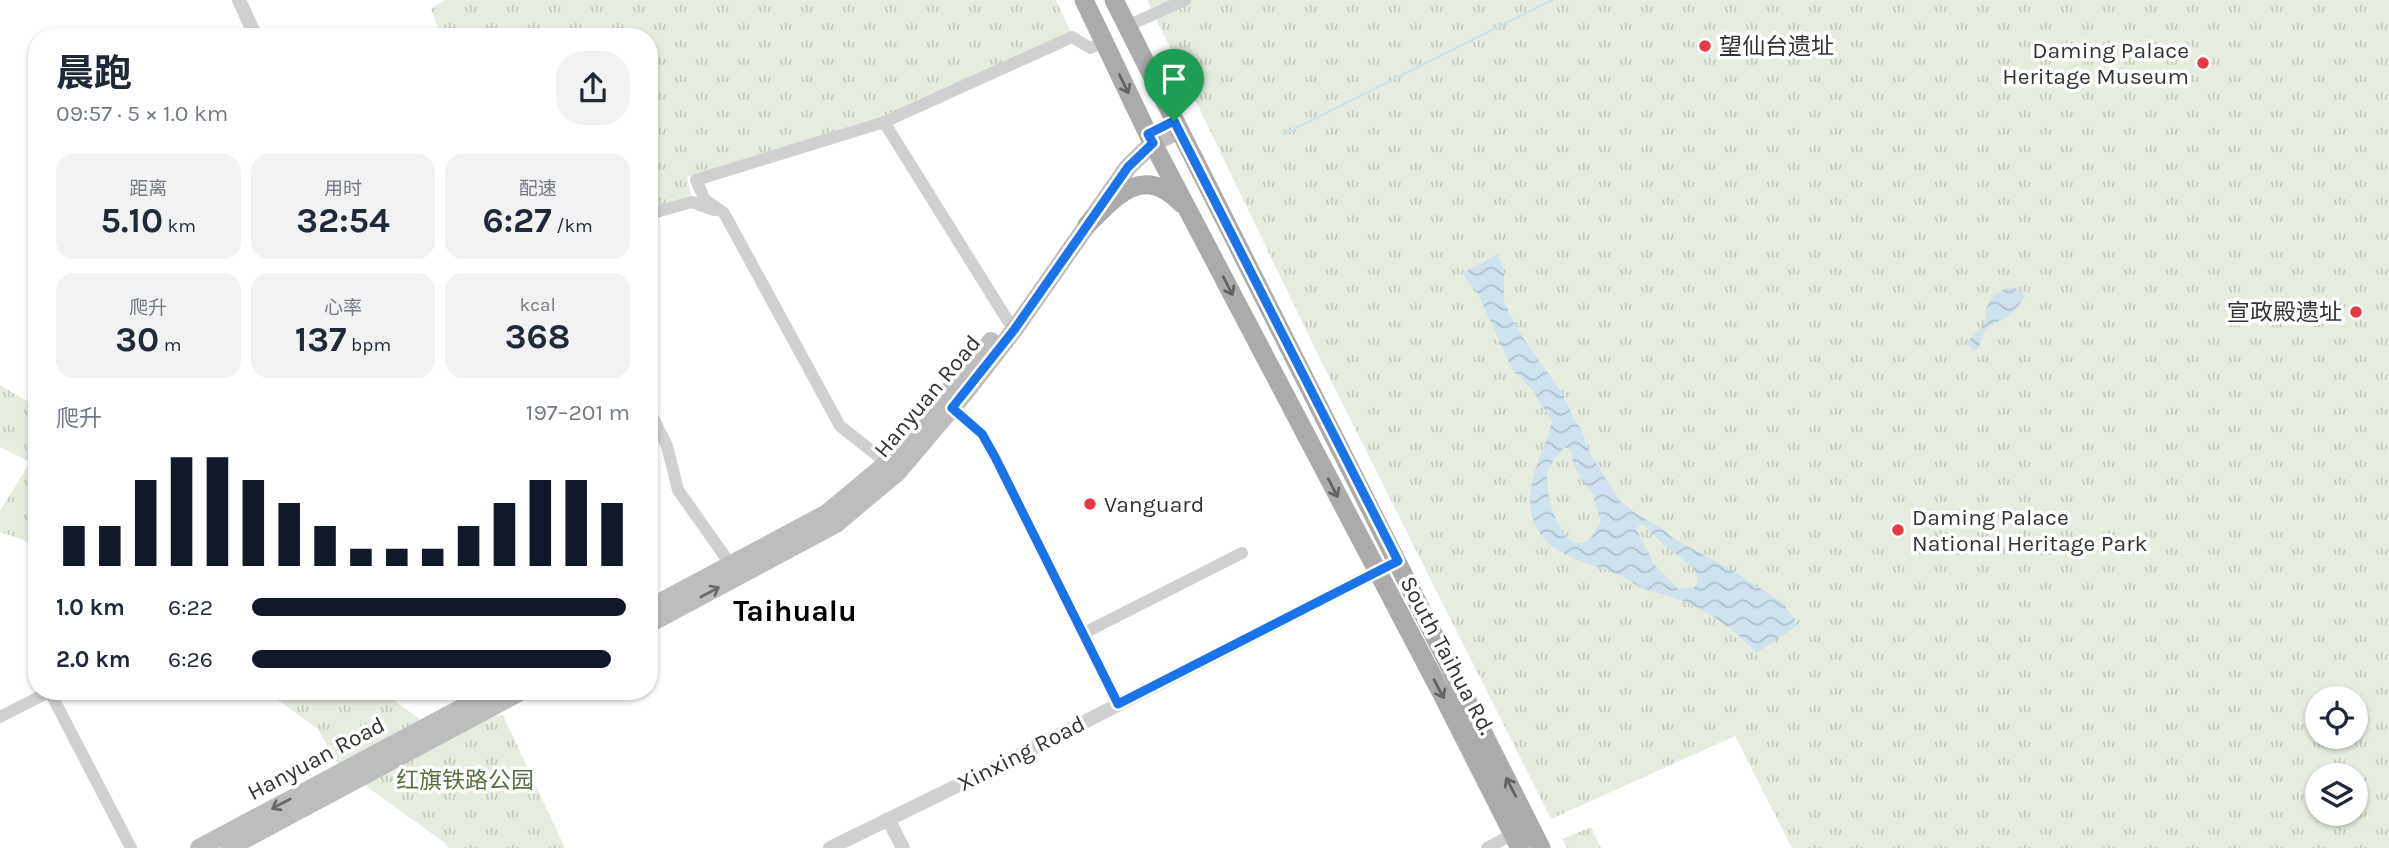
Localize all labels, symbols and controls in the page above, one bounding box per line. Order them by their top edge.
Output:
place label: 望仙台遗址 [1719,33,1834,60]
place label: Daming Palace Heritage Museum [2002,37,2189,90]
marker: 望仙台遗址 [1697,38,1713,54]
pin [1144,49,1204,121]
text: 晨跑 [56,51,132,96]
button: share [556,51,630,125]
marker: Daming Palace Heritage Museum [2195,55,2211,71]
icon: arrive [1155,60,1193,98]
one-way arrow [1117,73,1131,94]
text: 09:57 · 5 × 1.0 km [56,100,228,127]
text: 距离 [129,178,167,200]
text: 用时 [324,178,362,200]
text: 配速 [519,178,557,200]
text: 5.10 [101,200,163,241]
text: 32:54 [296,200,390,241]
text: 6:27 [482,200,552,241]
text: km [163,215,196,237]
text: /km [552,215,593,237]
one-way arrow [1222,275,1235,296]
text: kcal [520,294,556,316]
text: 爬升 [129,297,167,319]
text: 心率 [324,297,362,319]
place label: 宣政殿遗址 [2227,299,2342,326]
marker: 宣政殿遗址 [2348,304,2364,320]
text: 368 [505,316,570,357]
text: 30 [115,319,159,360]
text: 137 [295,319,347,360]
street label: Hanyuan Road [868,330,986,463]
text: m [159,334,181,356]
text: bpm [347,334,391,356]
text: 197–201 m [526,399,630,426]
text: 爬升 [56,405,102,432]
one-way arrow [1326,477,1340,498]
place label: Vanguard [1104,491,1204,518]
marker: Vanguard [1082,496,1098,512]
place label: Daming Palace National Heritage Park [1912,504,2148,557]
marker: Daming Palace National Heritage Park [1890,522,1906,538]
street label: South Taihua Rd. [1395,572,1501,739]
one-way arrow [699,585,720,599]
district label: Taihualu [733,593,857,629]
text: 1.0 km [56,594,125,621]
text: 6:22 [168,594,213,621]
text: 2.0 km [56,646,131,673]
text: 6:26 [168,646,213,673]
one-way arrow [1433,678,1447,698]
map controls [2305,686,2368,826]
button: locate [2305,686,2368,749]
street label: Xinxing Road [953,710,1089,797]
street label: Hanyuan Road [243,711,389,806]
button: layers [2305,763,2368,826]
park label: 红旗铁路公园 [396,767,534,794]
one-way arrow [1503,777,1517,798]
one-way arrow [271,798,292,811]

